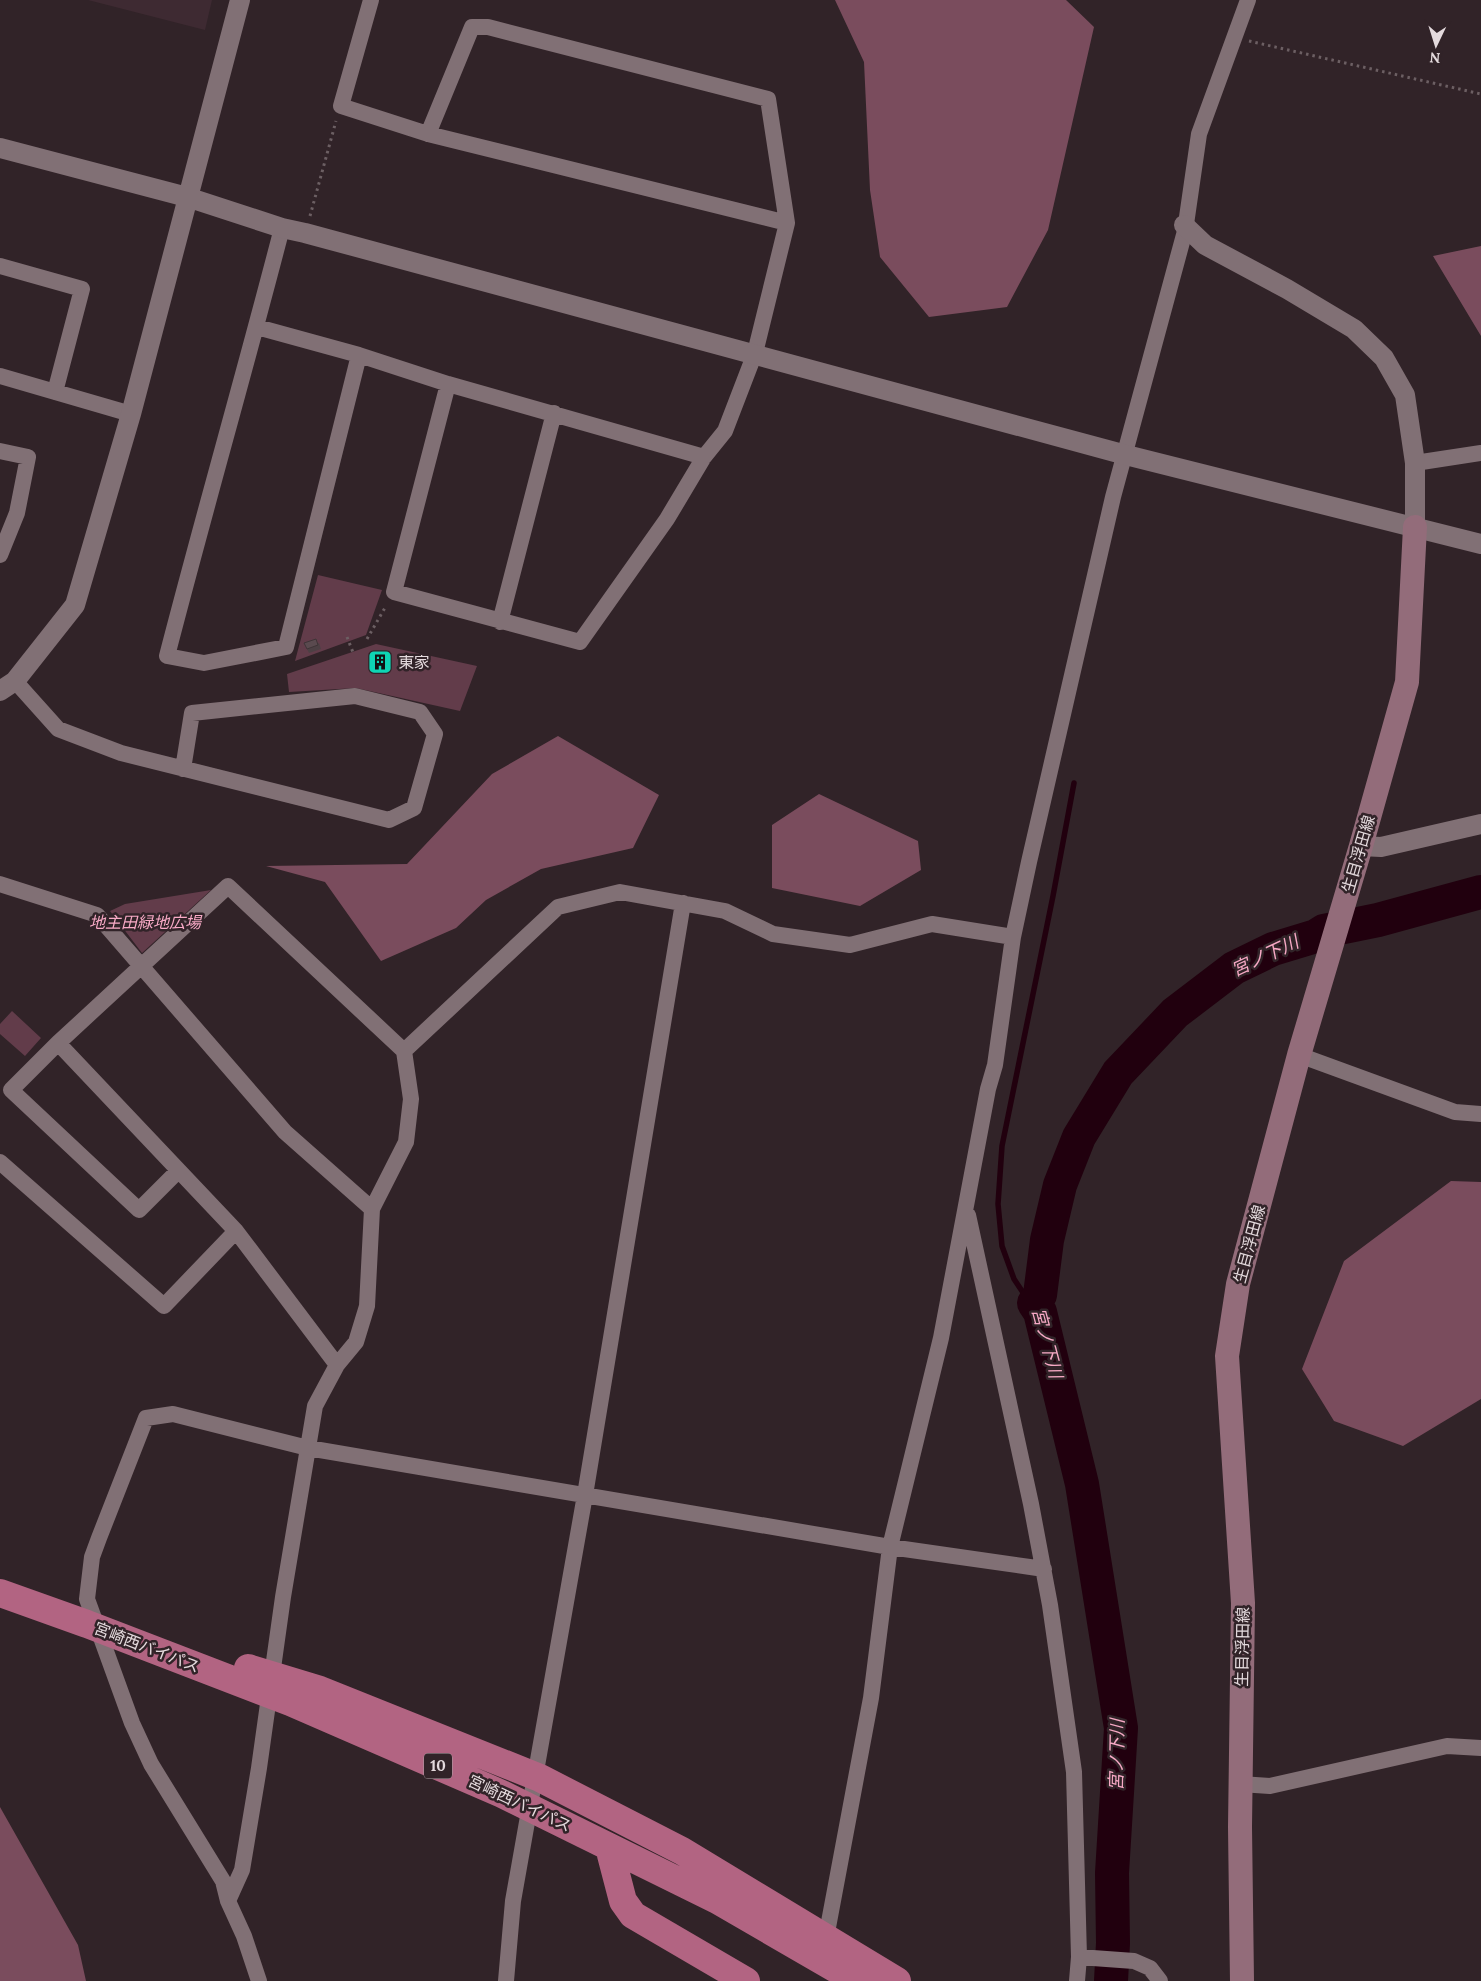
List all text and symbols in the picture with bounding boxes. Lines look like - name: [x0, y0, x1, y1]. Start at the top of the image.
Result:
- north arrow: [1411, 20, 1461, 70]
- text: N: [1429, 49, 1441, 67]
- building icon: 東家: [367, 649, 393, 675]
- place label: 東家: [398, 652, 430, 672]
- street label: 生目浮田線: [1337, 813, 1379, 895]
- park label: 地主田緑地広場: [89, 912, 203, 932]
- water label: 宮ノ下川: [1227, 929, 1304, 981]
- street label: 生目浮田線: [1229, 1203, 1269, 1285]
- water label: 宮ノ下川: [1027, 1305, 1068, 1383]
- street label: 生目浮田線: [1231, 1607, 1253, 1687]
- street label: 宮崎西バイパス: [91, 1618, 203, 1676]
- water label: 宮ノ下川: [1104, 1717, 1129, 1791]
- road number: 10: [424, 1754, 452, 1778]
- street label: 宮崎西バイパス: [465, 1770, 575, 1836]

